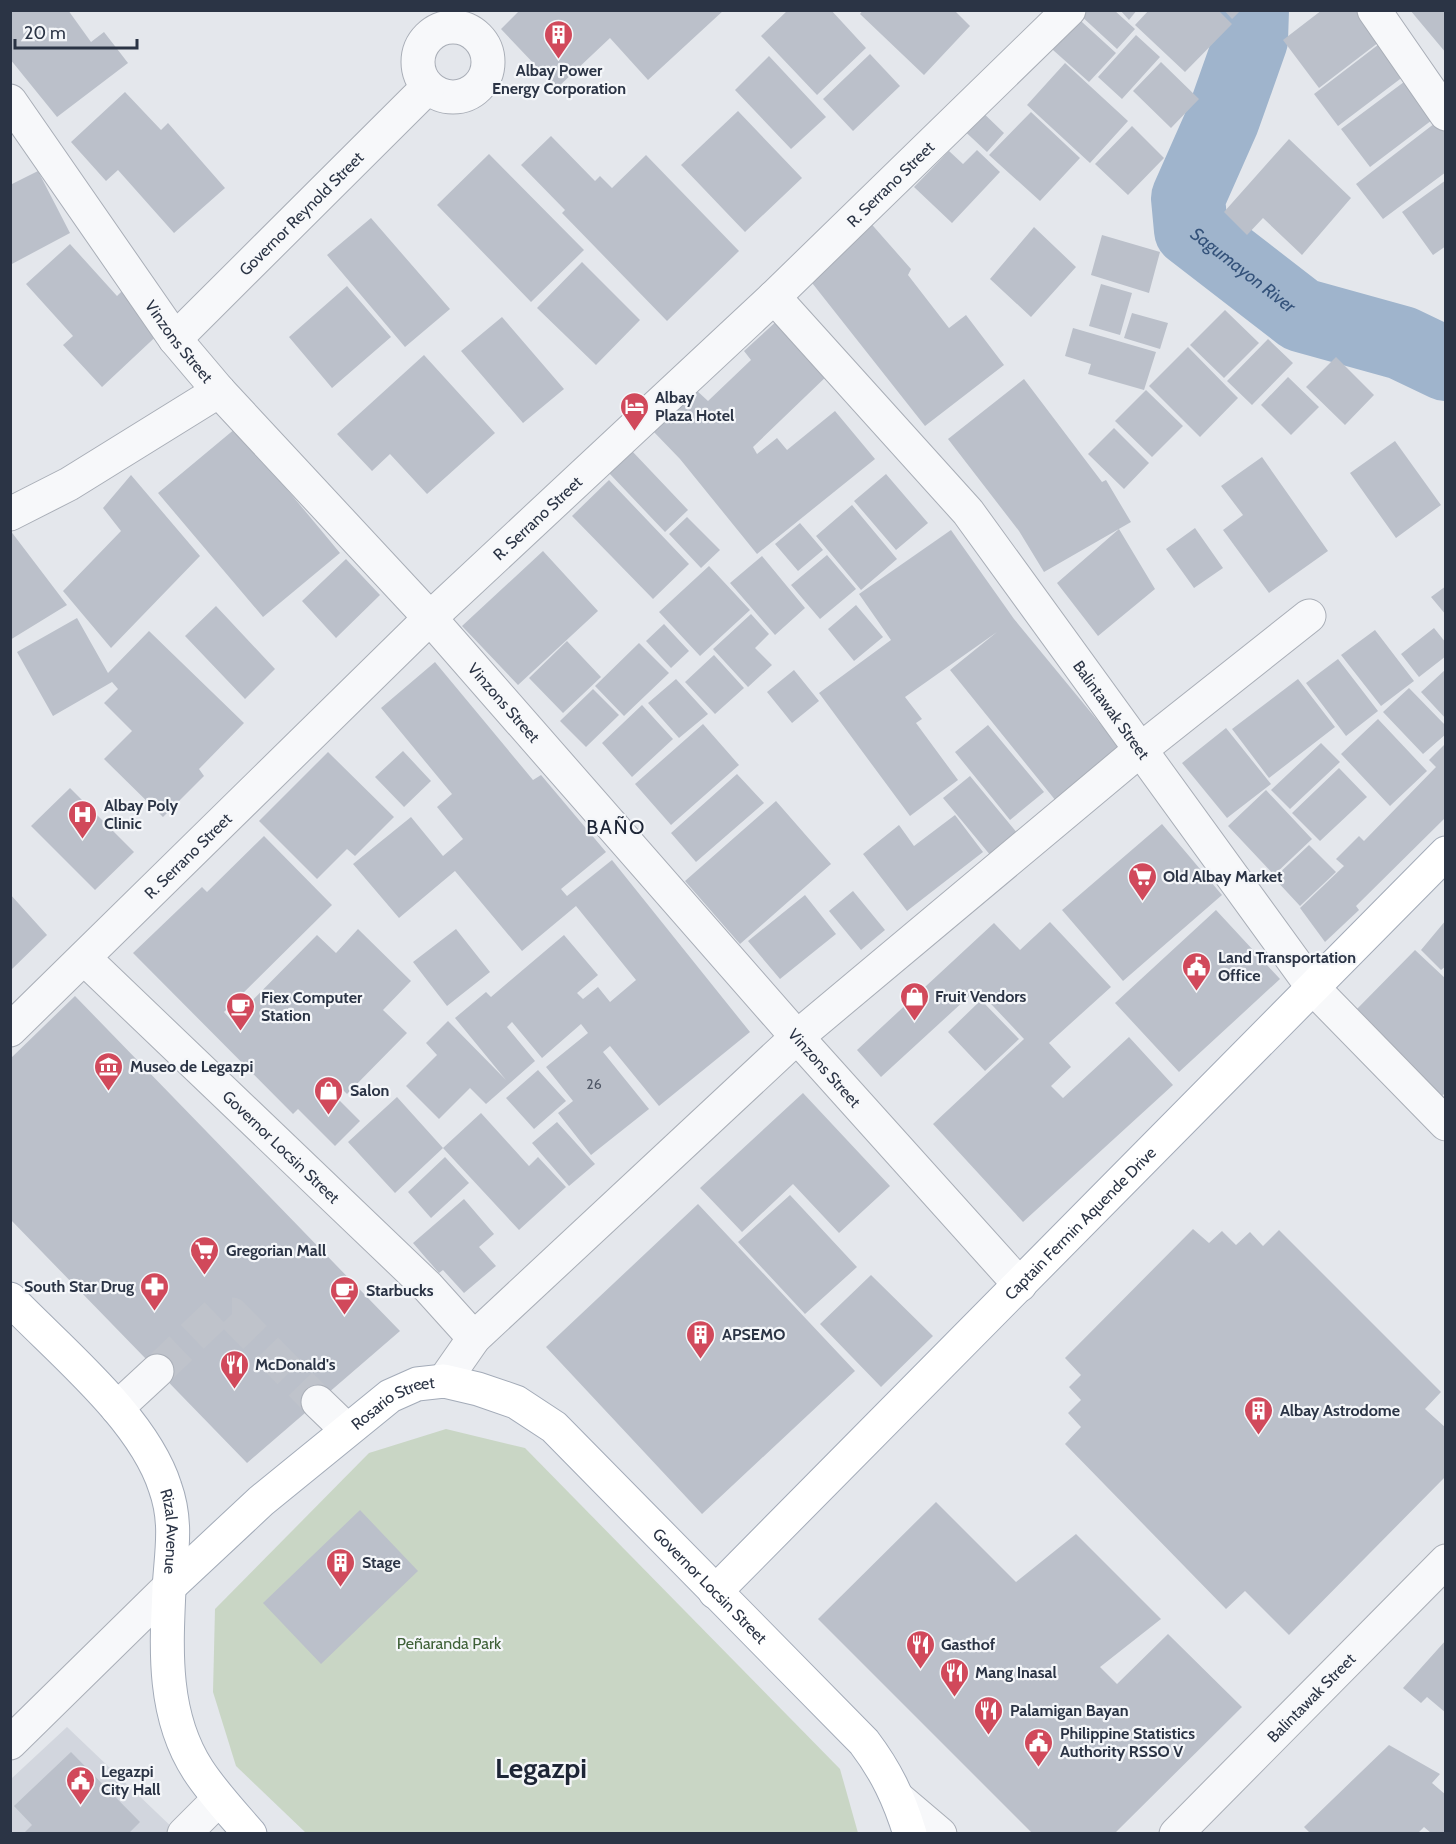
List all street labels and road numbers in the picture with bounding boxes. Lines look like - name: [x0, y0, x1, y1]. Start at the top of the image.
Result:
- street label: R. Serrano Street: [843, 137, 939, 231]
- street label: Governor Reynold Street: [235, 147, 368, 280]
- street label: Vinzons Street: [141, 297, 217, 387]
- street label: R. Serrano Street: [489, 472, 586, 564]
- street label: Balintawak Street: [1069, 657, 1154, 764]
- street label: Vinzons Street: [464, 659, 544, 747]
- street label: R. Serrano Street: [141, 809, 236, 903]
- street label: Vinzons Street: [784, 1025, 865, 1112]
- street label: Governor Locsin Street: [219, 1087, 344, 1208]
- street label: Captain Fermin Aquende Drive: [1001, 1143, 1160, 1304]
- street label: Rosario Street: [347, 1373, 436, 1434]
- street label: Rizal Avenue: [156, 1486, 182, 1575]
- street label: Governor Locsin Street: [649, 1524, 771, 1648]
- street label: Balintawak Street: [1263, 1649, 1360, 1746]

